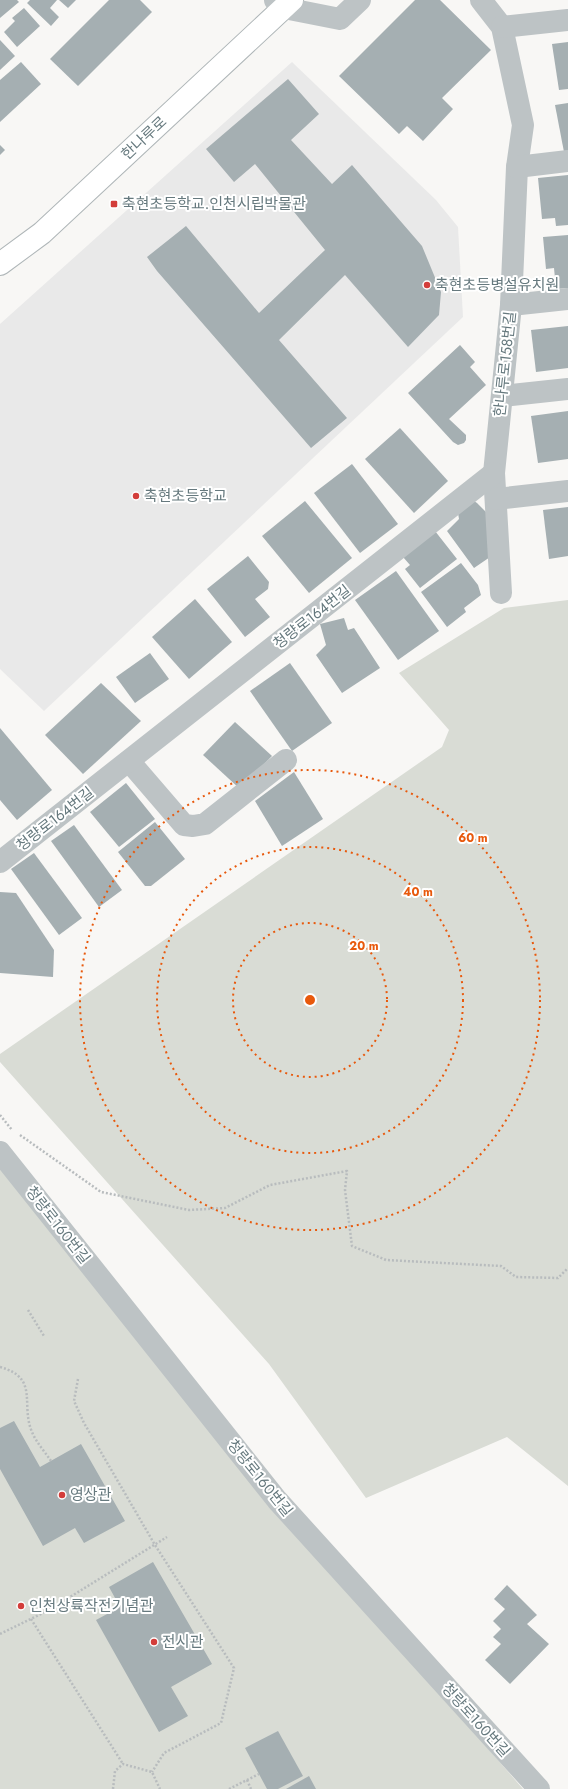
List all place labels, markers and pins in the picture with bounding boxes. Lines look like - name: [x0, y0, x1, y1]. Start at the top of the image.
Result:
- place label: 축현초등학교.인천시립박물관: [122, 193, 306, 215]
- marker: 축현초등학교.인천시립박물관: [109, 199, 119, 209]
- place label: 축현초등병설유치원: [435, 274, 559, 296]
- marker: 축현초등병설유치원: [422, 280, 432, 290]
- place label: 축현초등학교: [144, 485, 227, 507]
- marker: 축현초등학교: [131, 491, 141, 501]
- centre of rings: [303, 993, 317, 1007]
- place label: 영상관: [70, 1484, 112, 1506]
- marker: 영상관: [57, 1490, 67, 1500]
- place label: 인천상륙작전기념관: [29, 1595, 153, 1617]
- marker: 인천상륙작전기념관: [16, 1601, 26, 1611]
- place label: 전시관: [162, 1631, 204, 1653]
- marker: 전시관: [149, 1637, 159, 1647]

